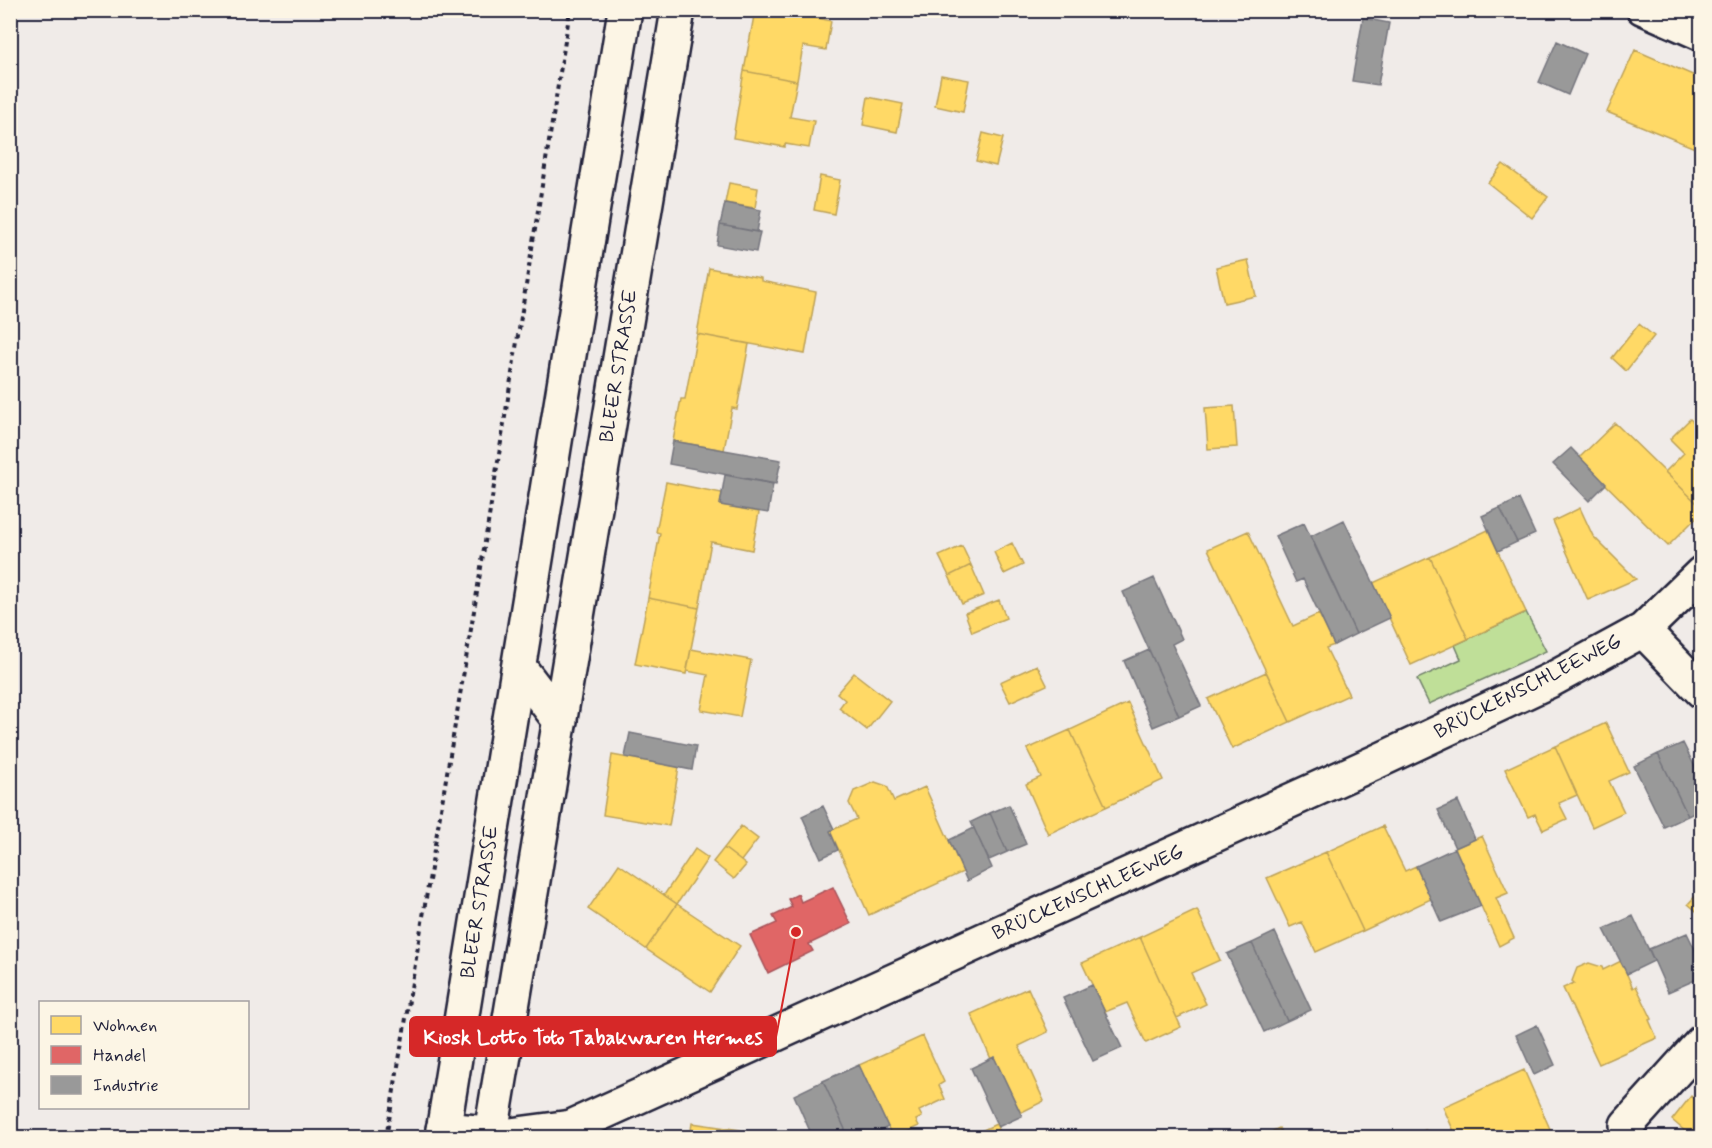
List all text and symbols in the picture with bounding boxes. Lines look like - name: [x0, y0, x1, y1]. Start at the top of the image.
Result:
- street label: BLEER STRASSE: [594, 288, 644, 444]
- street label: BRÜCKENSCHLEEWEG: [1430, 628, 1626, 746]
- street label: BLEER STRASSE: [455, 824, 505, 980]
- street label: BRÜCKENSCHLEEWEG: [988, 839, 1188, 947]
- legend: [39, 1001, 249, 1109]
- text: Wohnen: [93, 1014, 157, 1038]
- callout: Kiosk Lotto Toto Tabakwaren Hermes: [410, 1017, 776, 1056]
- text: Kiosk Lotto Toto Tabakwaren Hermes: [423, 1024, 764, 1052]
- text: Handel: [93, 1044, 146, 1068]
- text: Industrie: [93, 1074, 159, 1098]

